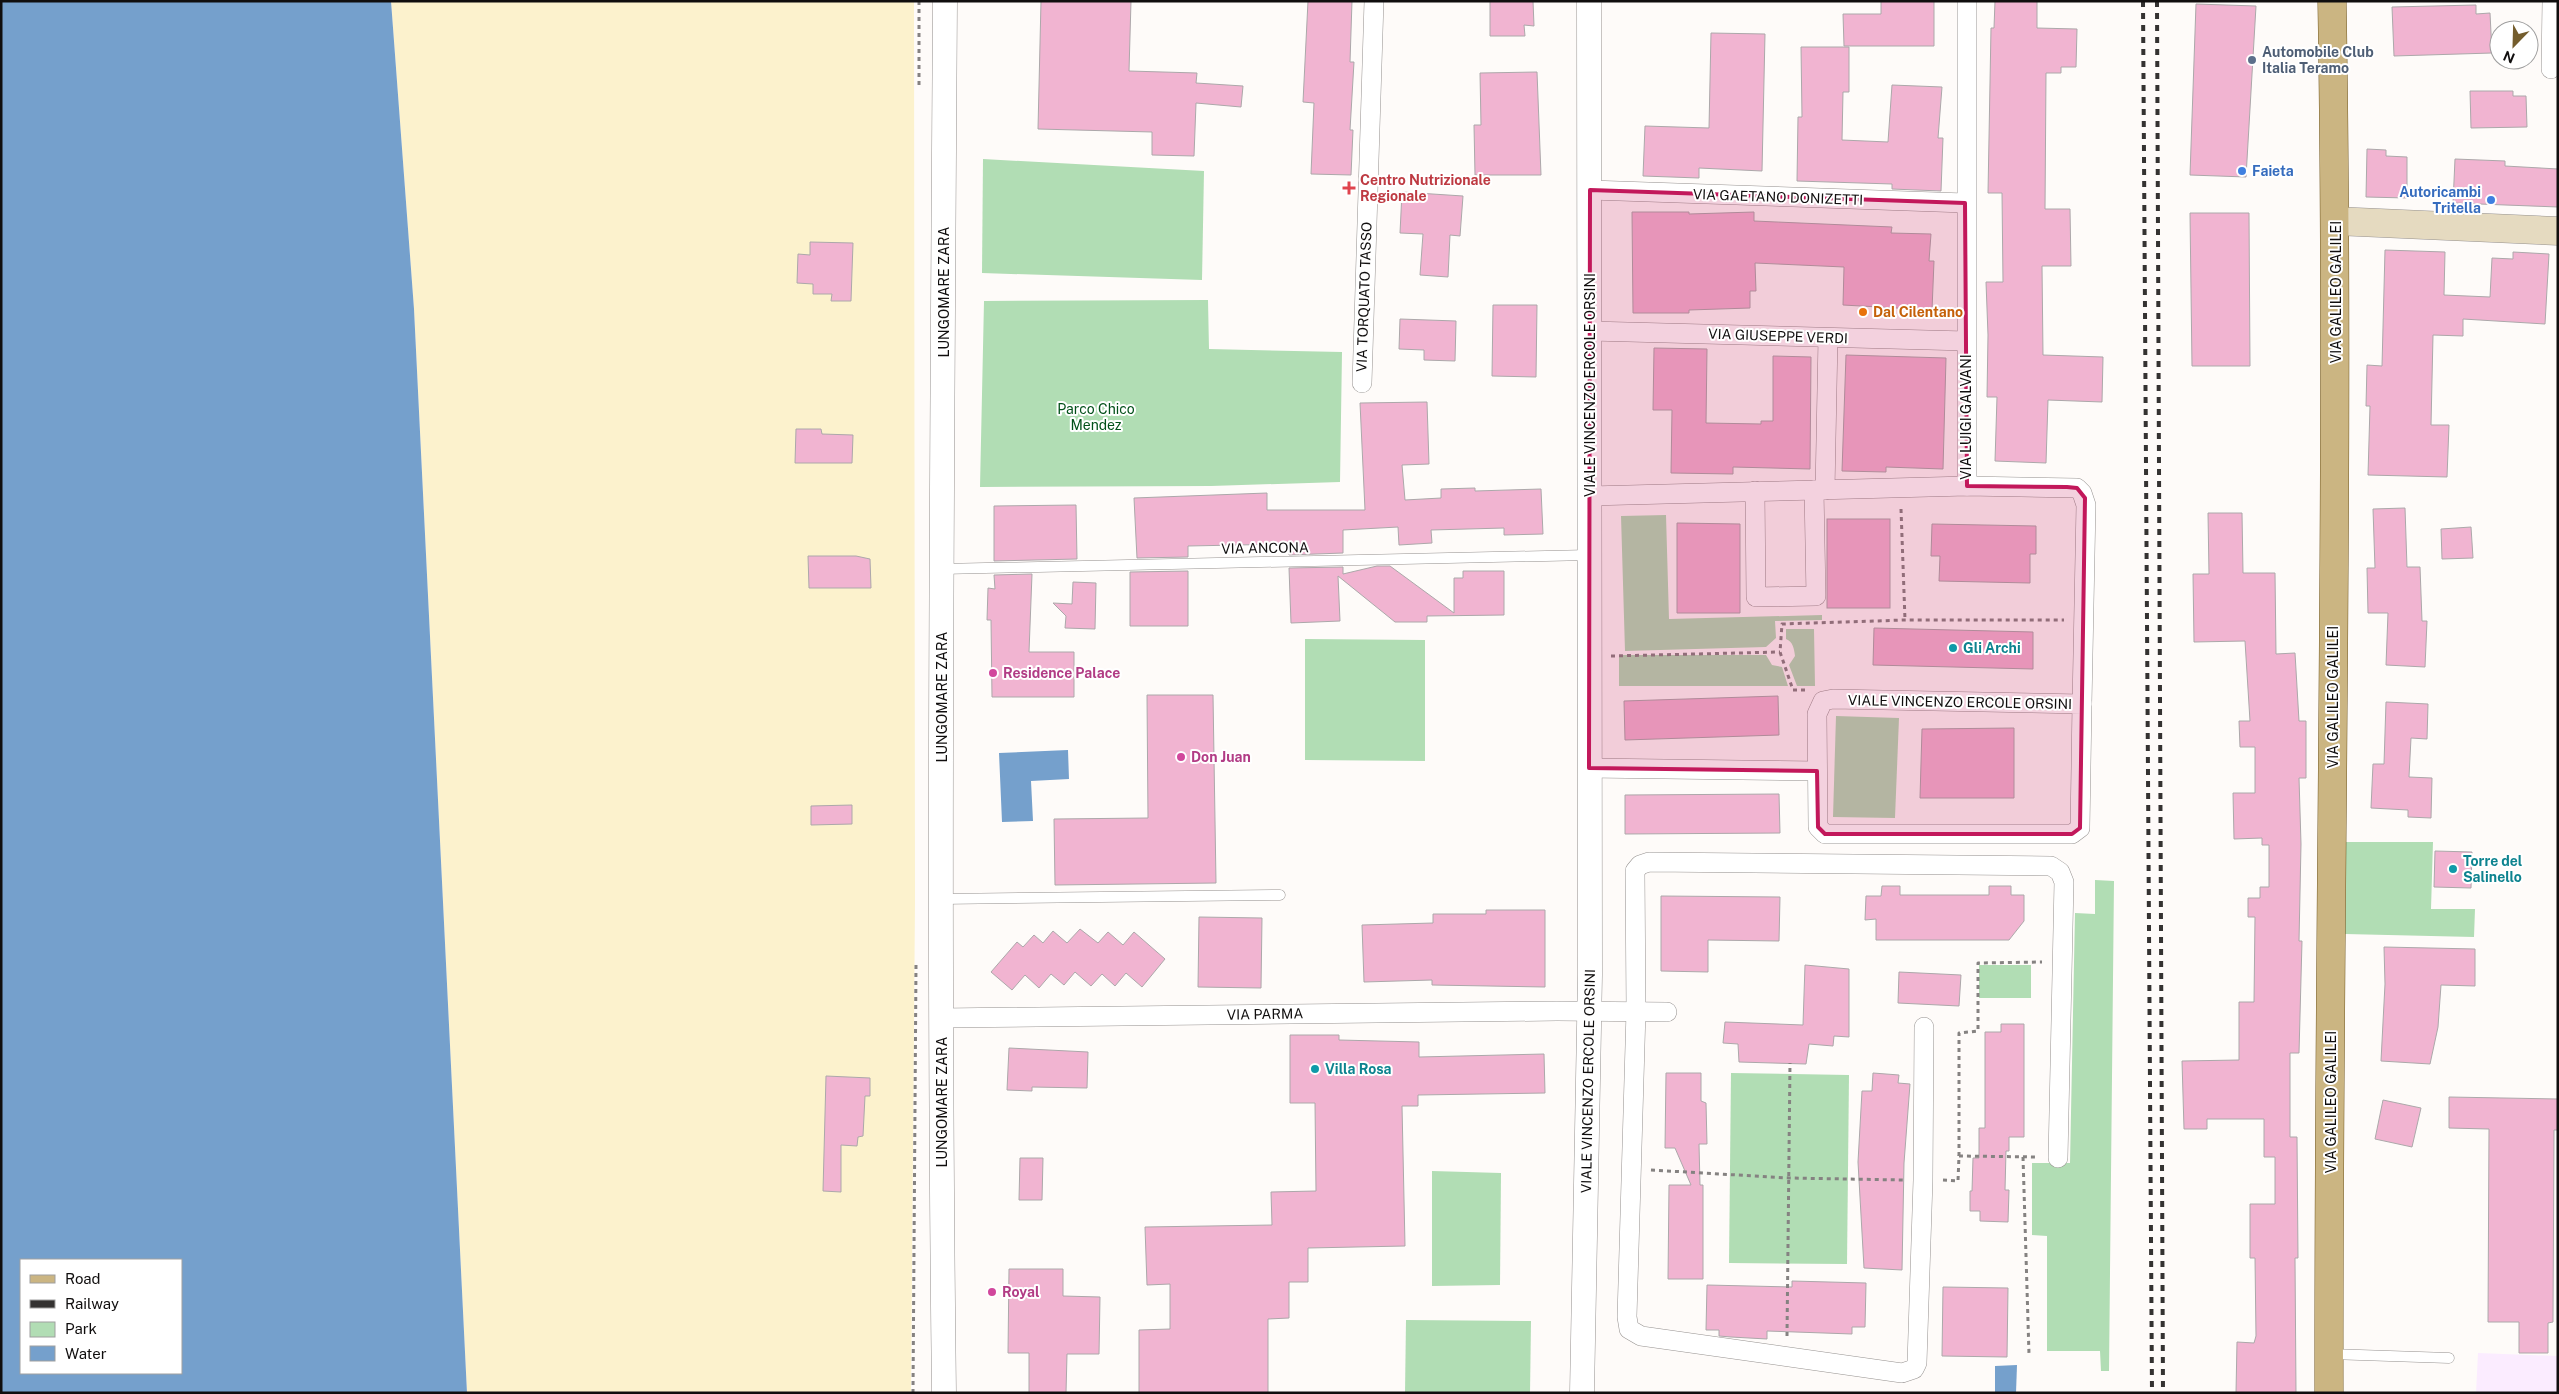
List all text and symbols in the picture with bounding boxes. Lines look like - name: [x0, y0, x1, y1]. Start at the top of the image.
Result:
- north arrow: [2489, 20, 2539, 70]
- place label: Automobile Club Italia Teramo: [2262, 44, 2374, 76]
- text: N: [2501, 47, 2517, 66]
- marker: Automobile Club Italia Teramo: [2246, 54, 2258, 66]
- place label: Faieta: [2252, 163, 2294, 179]
- marker: Faieta: [2236, 165, 2248, 177]
- place label: Centro Nutrizionale Regionale: [1360, 172, 1491, 204]
- marker: Centro Nutrizionale Regionale: [1342, 181, 1356, 195]
- place label: Autoricambi Tritella: [2399, 184, 2481, 216]
- street label: VIA GAETANO DONIZETTI: [1693, 186, 1863, 208]
- marker: Autoricambi Tritella: [2485, 194, 2497, 206]
- street label: VIA GALILEO GALILEI: [2328, 221, 2344, 363]
- street label: VIA TORQUATO TASSO: [1353, 222, 1375, 372]
- street label: LUNGOMARE ZARA: [936, 226, 952, 357]
- street label: VIALE VINCENZO ERCOLE ORSINI: [1582, 273, 1598, 497]
- place label: Dal Cilentano: [1873, 304, 1963, 320]
- marker: Dal Cilentano: [1857, 306, 1869, 318]
- street label: VIA GIUSEPPE VERDI: [1708, 326, 1848, 346]
- street label: VIA LUIGI GALVANI: [1958, 354, 1974, 480]
- park label: Parco Chico Mendez: [1057, 401, 1135, 433]
- street label: VIA ANCONA: [1221, 539, 1309, 557]
- street label: VIA GALILEO GALILEI: [2325, 626, 2341, 768]
- street label: LUNGOMARE ZARA: [934, 631, 950, 762]
- place label: Gli Archi: [1963, 640, 2021, 656]
- marker: Gli Archi: [1947, 642, 1959, 654]
- place label: Residence Palace: [1003, 665, 1120, 681]
- marker: Residence Palace: [987, 667, 999, 679]
- street label: VIALE VINCENZO ERCOLE ORSINI: [1848, 692, 2072, 712]
- place label: Don Juan: [1191, 749, 1251, 765]
- marker: Don Juan: [1175, 751, 1187, 763]
- place label: Torre del Salinello: [2463, 853, 2523, 885]
- marker: Torre del Salinello: [2447, 863, 2459, 875]
- street label: VIALE VINCENZO ERCOLE ORSINI: [1578, 969, 1598, 1193]
- street label: VIA PARMA: [1227, 1005, 1303, 1023]
- street label: VIA GALILEO GALILEI: [2323, 1031, 2339, 1173]
- street label: LUNGOMARE ZARA: [934, 1036, 950, 1167]
- place label: Villa Rosa: [1325, 1061, 1392, 1077]
- marker: Villa Rosa: [1309, 1063, 1321, 1075]
- legend: [20, 1259, 182, 1374]
- text: Road: [65, 1270, 101, 1287]
- place label: Royal: [1002, 1284, 1040, 1300]
- marker: Royal: [986, 1286, 998, 1298]
- text: Railway: [65, 1295, 119, 1312]
- text: Park: [65, 1320, 97, 1337]
- text: Water: [65, 1345, 107, 1362]

